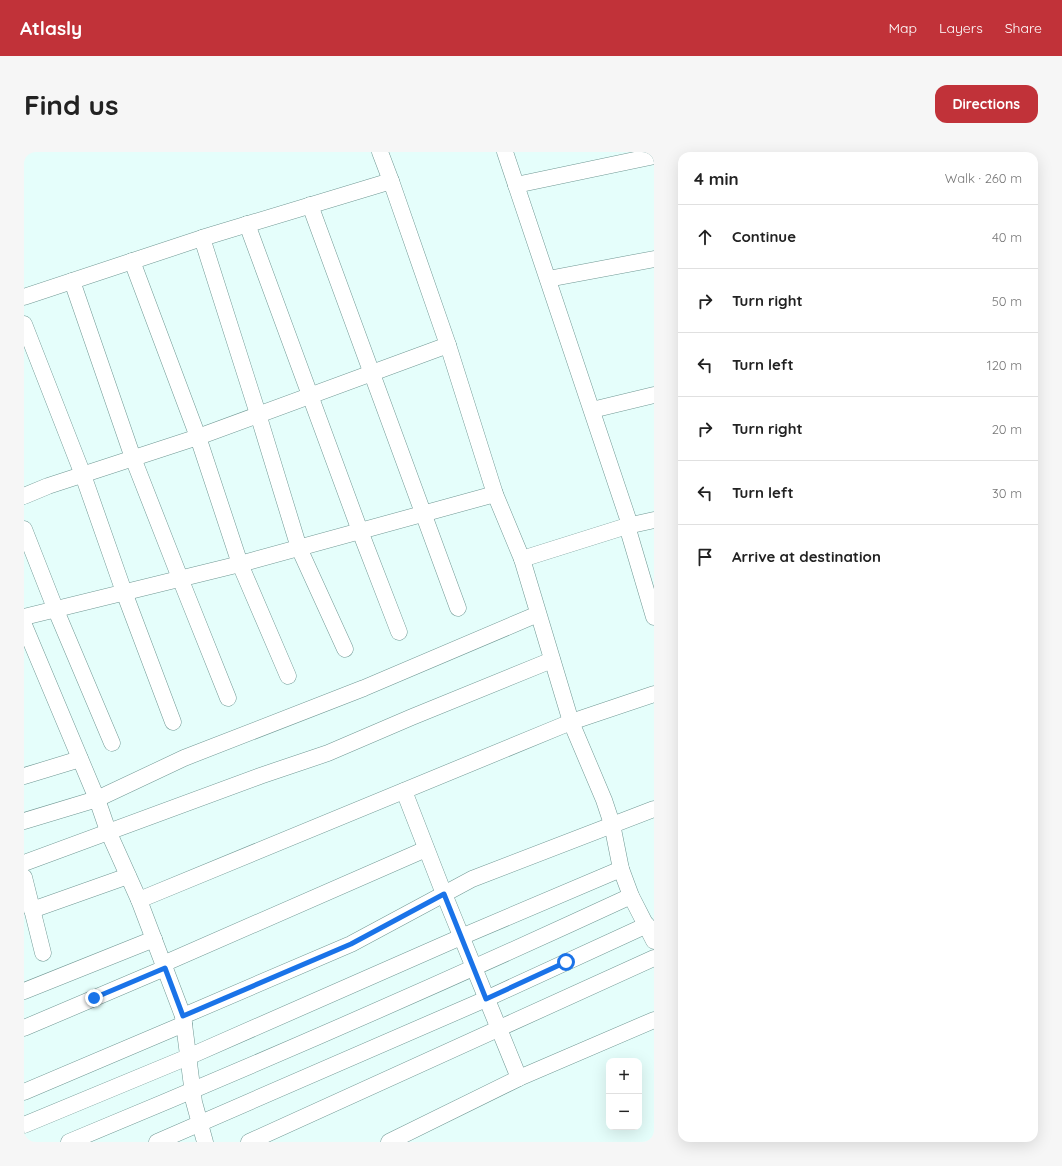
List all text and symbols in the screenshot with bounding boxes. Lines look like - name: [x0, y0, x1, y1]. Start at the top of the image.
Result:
- text: Atlasly: [20, 16, 82, 40]
- text: Map: [888, 19, 917, 37]
- text: Layers: [939, 19, 983, 37]
- text: Share: [1005, 19, 1042, 37]
- button: Directions: [935, 85, 1038, 123]
- text: Find us: [24, 87, 118, 122]
- text: 4 min: [694, 168, 739, 189]
- text: Walk · 260 m: [945, 170, 1022, 186]
- icon: ahead: [694, 226, 716, 248]
- text: Continue: [732, 227, 796, 246]
- text: 40 m: [992, 229, 1022, 245]
- icon: right: [694, 290, 716, 312]
- text: Turn right: [732, 291, 803, 310]
- text: 50 m: [992, 293, 1022, 309]
- icon: left: [694, 354, 716, 376]
- text: Turn left: [732, 355, 794, 374]
- text: 120 m: [987, 357, 1022, 373]
- icon: right: [694, 418, 716, 440]
- text: Turn right: [732, 419, 803, 438]
- text: 20 m: [992, 421, 1022, 437]
- icon: left: [694, 482, 716, 504]
- text: Turn left: [732, 483, 794, 502]
- text: 30 m: [992, 485, 1022, 501]
- icon: arrive: [694, 546, 716, 568]
- text: Arrive at destination: [732, 547, 881, 566]
- route start: [557, 953, 575, 971]
- route end: [85, 989, 103, 1007]
- map controls: [606, 1058, 642, 1130]
- button: +: [606, 1058, 642, 1094]
- button: −: [606, 1094, 642, 1130]

